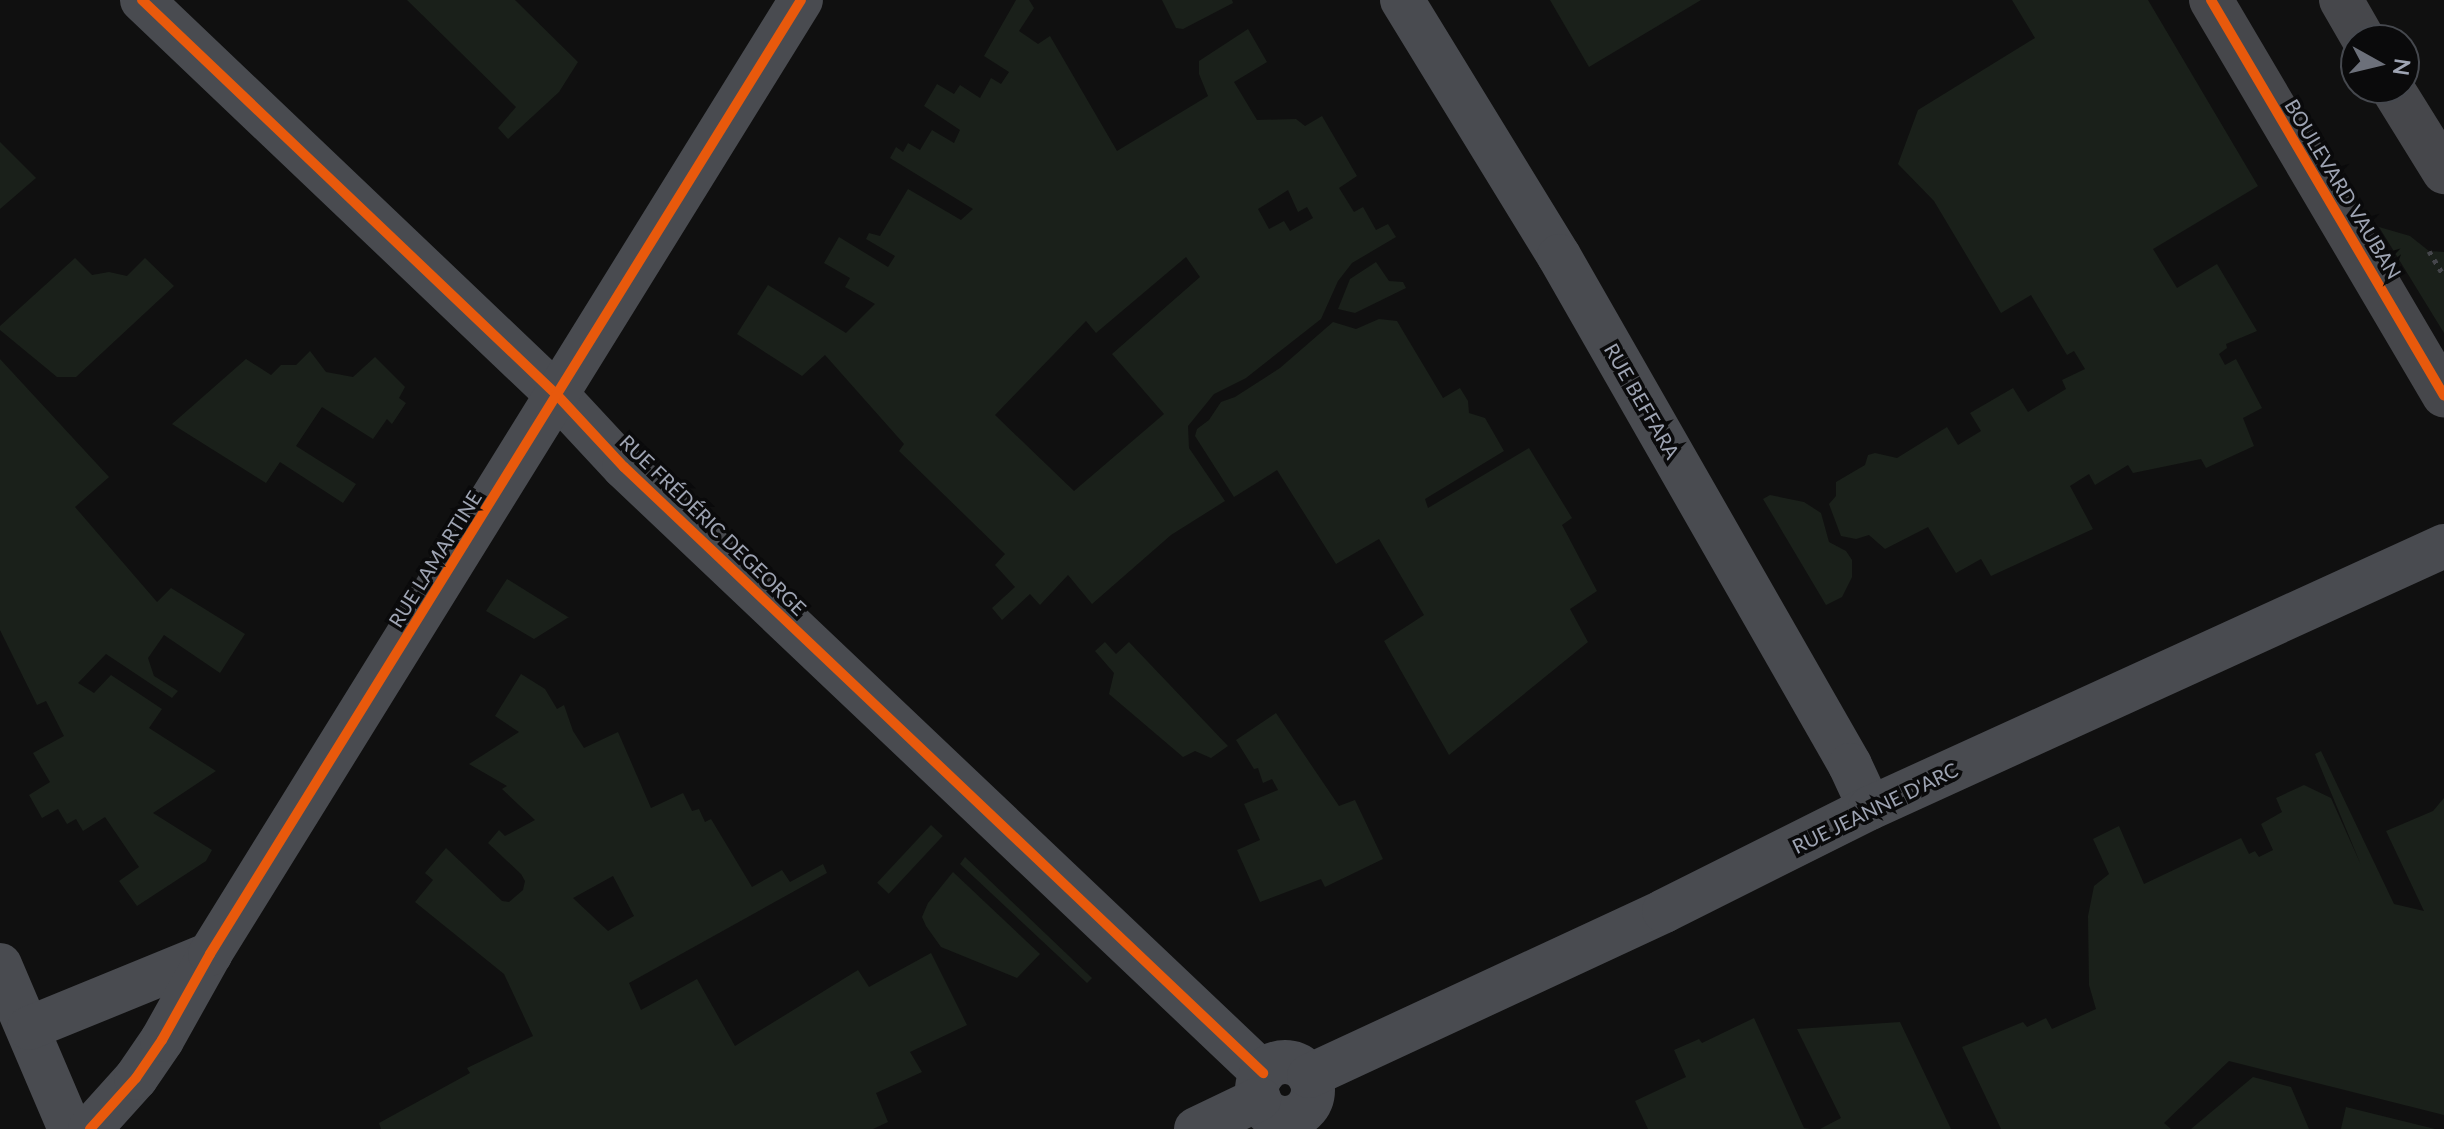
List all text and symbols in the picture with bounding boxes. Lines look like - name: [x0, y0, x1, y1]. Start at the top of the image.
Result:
- north arrow: [2340, 24, 2420, 104]
- text: N: [2388, 57, 2417, 77]
- street label: BOULEVARD VAUBAN: [2280, 94, 2406, 284]
- street label: RUE BEFFARA: [1599, 339, 1685, 463]
- street label: RUE FRÉDÉRIC DEGEORGE: [615, 430, 811, 620]
- street label: RUE LAMARTINE: [383, 486, 487, 632]
- street label: RUE JEANNE D'ARC: [1788, 757, 1962, 859]

